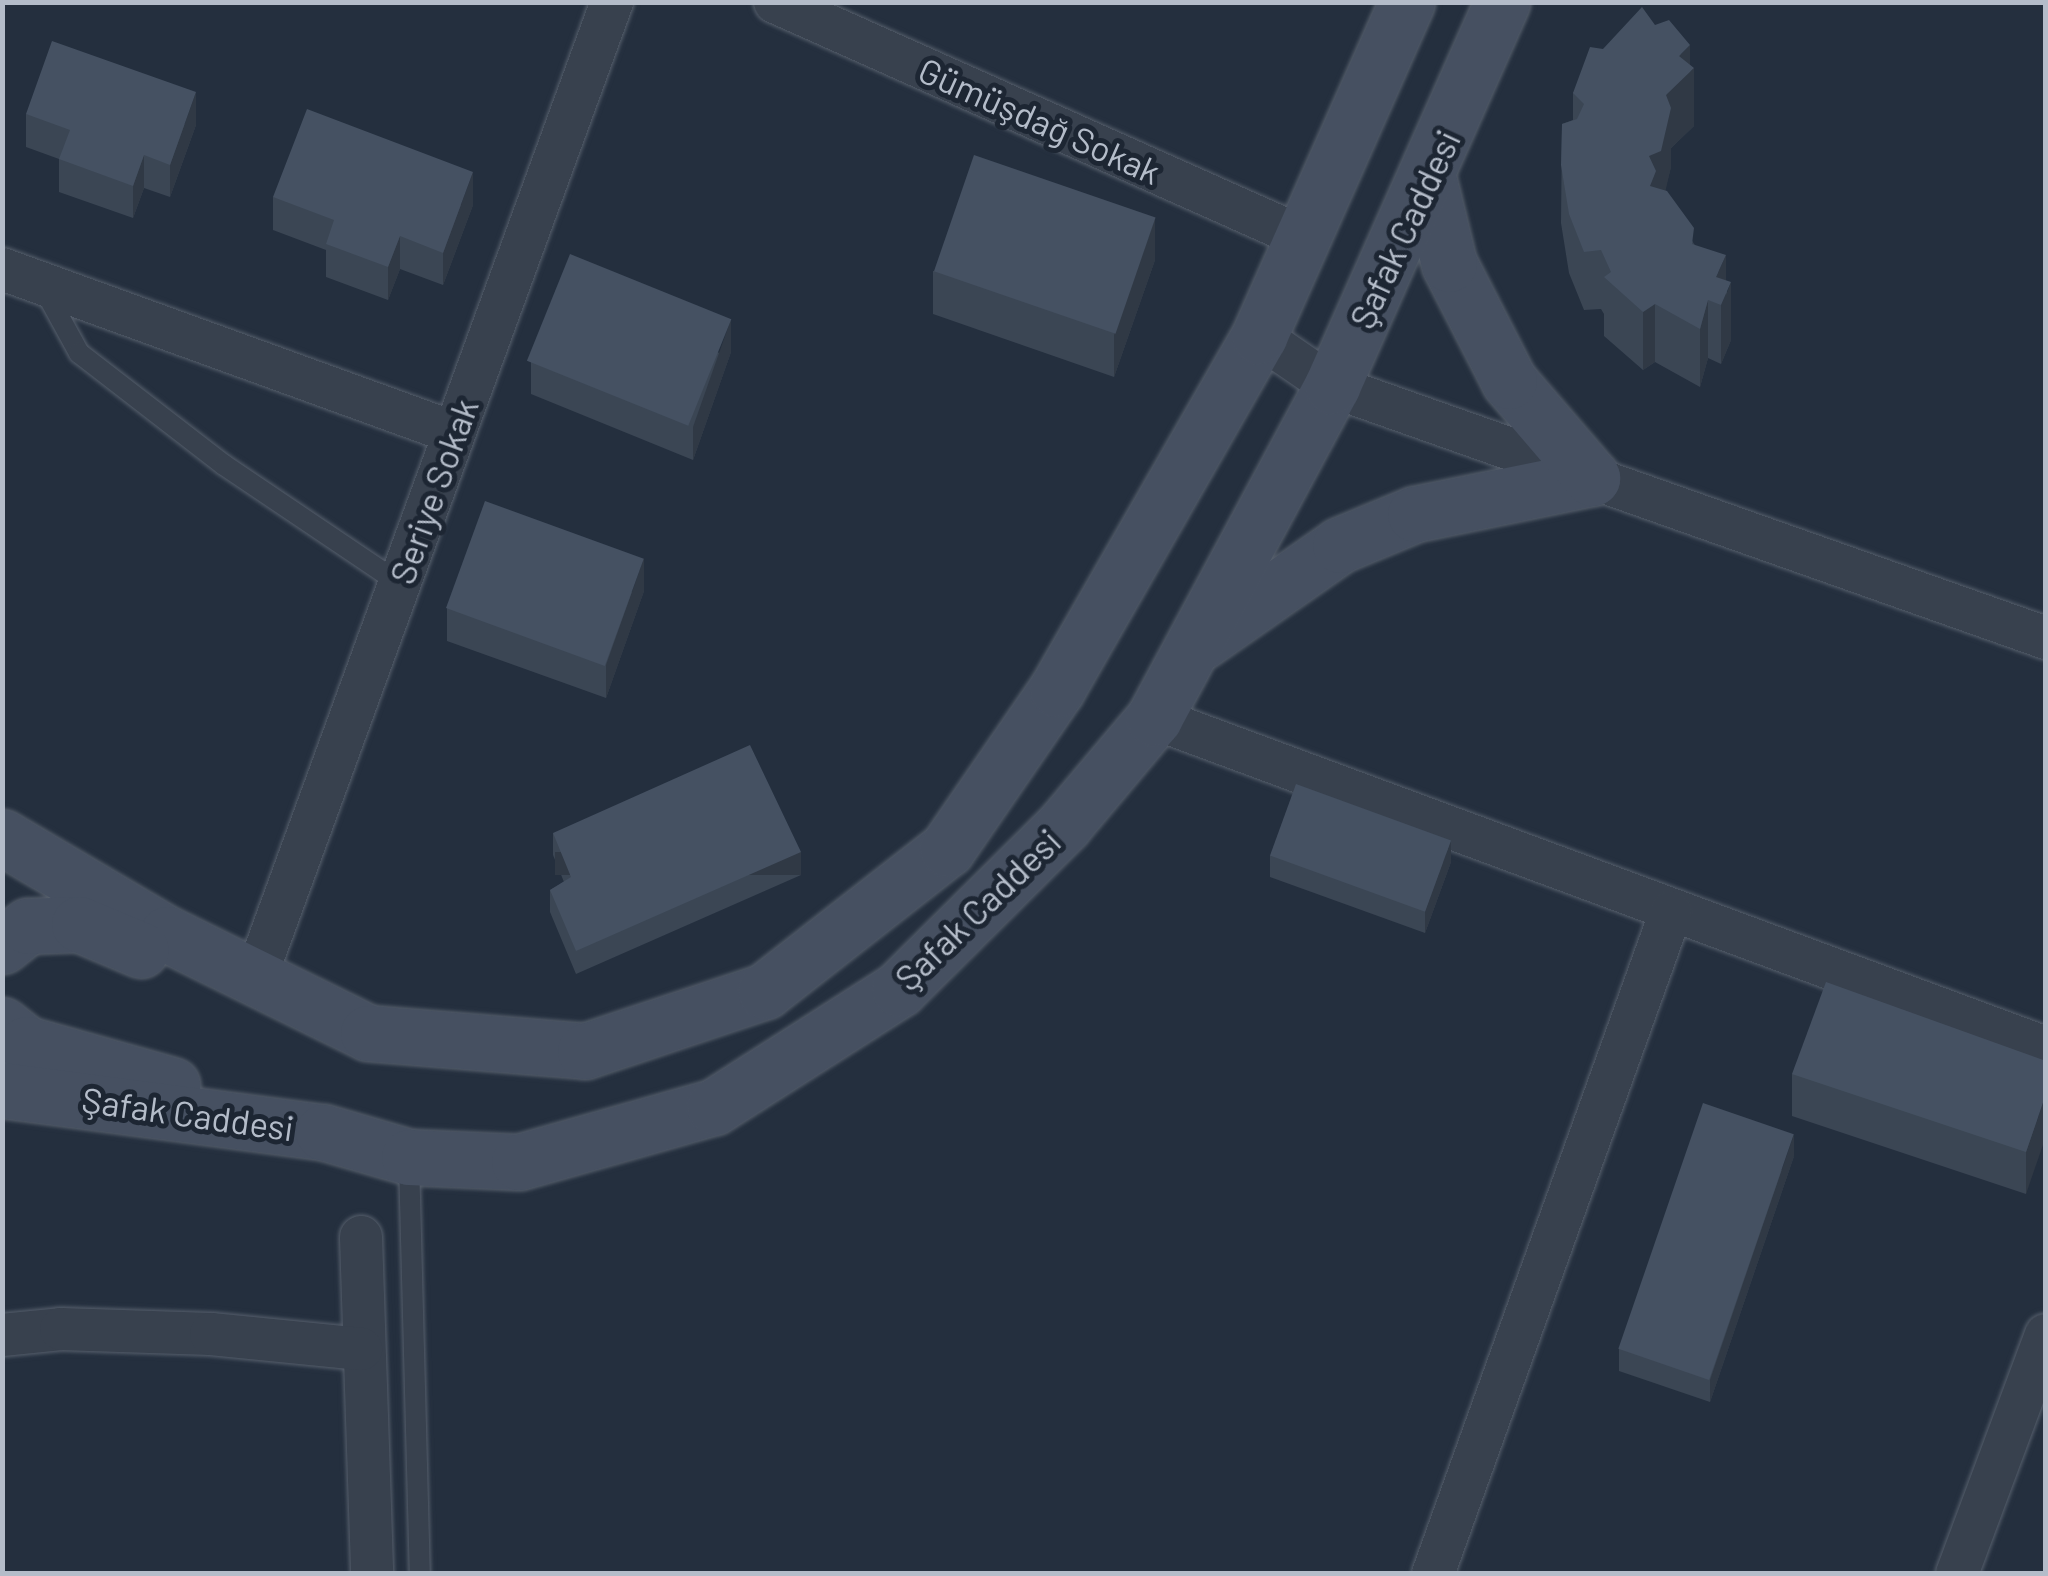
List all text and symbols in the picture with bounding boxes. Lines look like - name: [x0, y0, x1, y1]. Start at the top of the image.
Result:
- street label: Gümüşdağ Sokak: [913, 48, 1167, 192]
- street label: Şafak Caddesi: [1340, 123, 1468, 335]
- street label: Seriye Sokak: [380, 393, 486, 589]
- street label: Şafak Caddesi: [886, 820, 1068, 998]
- street label: Şafak Caddesi: [79, 1077, 297, 1149]

